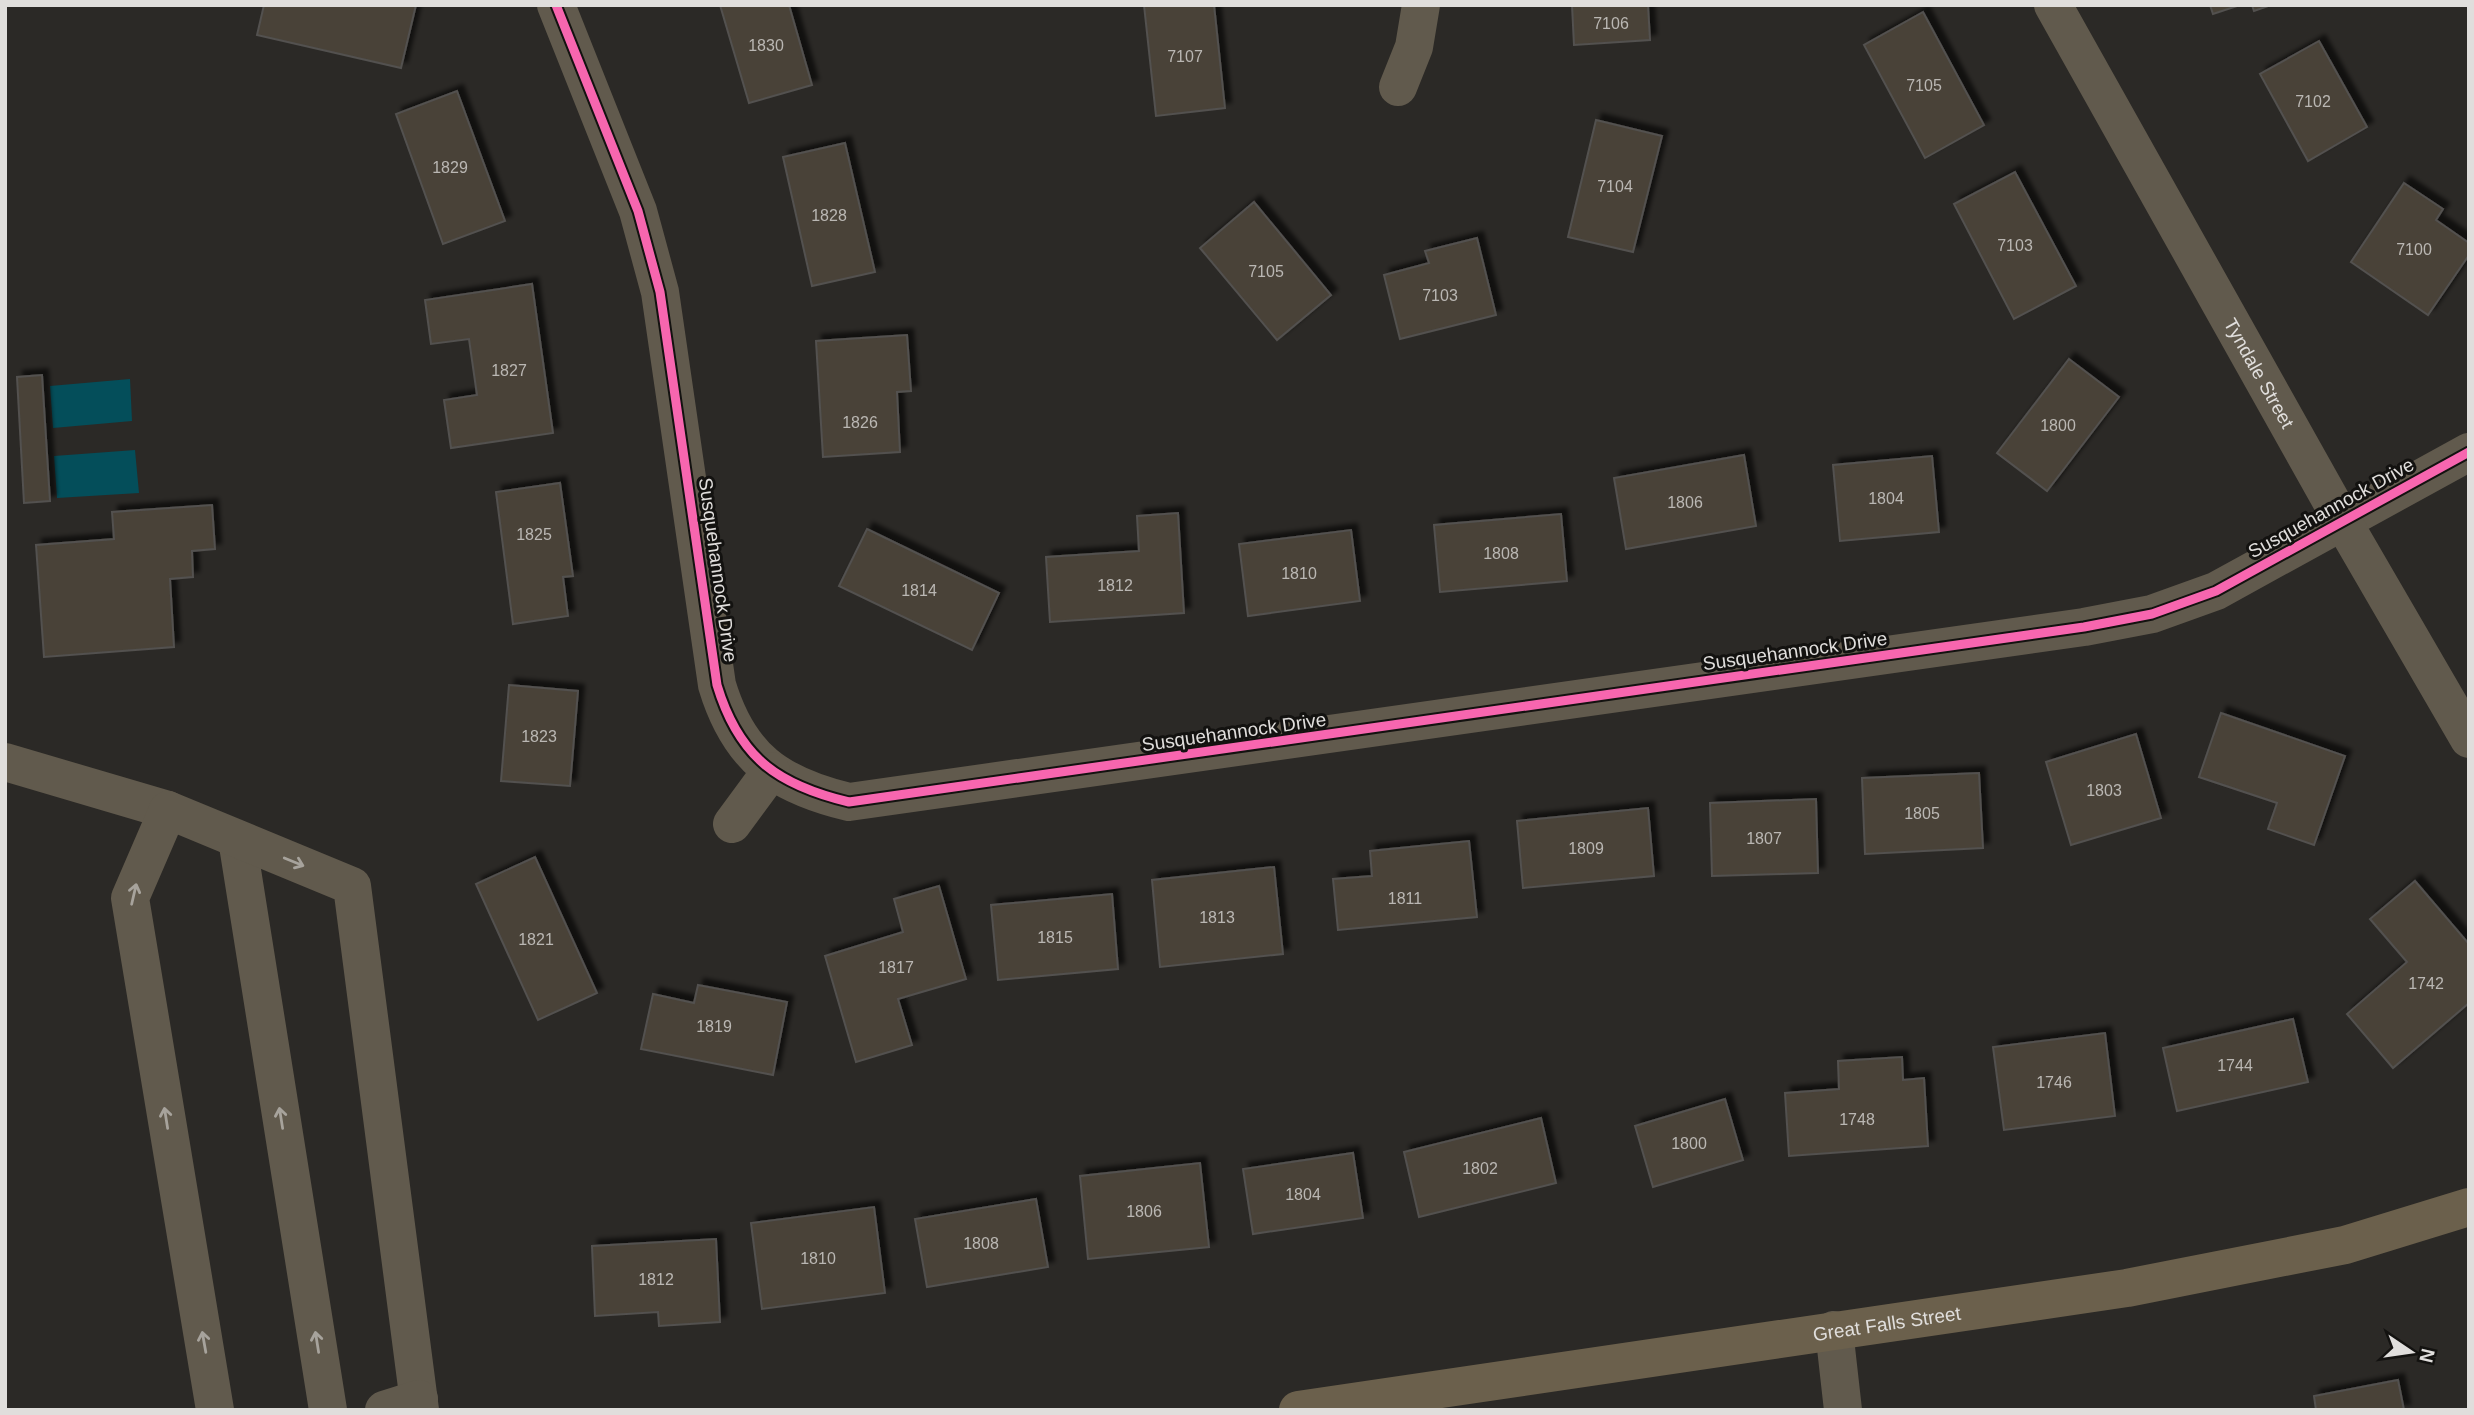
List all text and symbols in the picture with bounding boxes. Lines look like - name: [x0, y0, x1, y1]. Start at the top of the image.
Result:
- house number: 7106: [1593, 15, 1629, 32]
- house number: 1830: [748, 37, 784, 54]
- house number: 7107: [1167, 48, 1203, 65]
- house number: 7105: [1906, 77, 1942, 94]
- house number: 7102: [2295, 93, 2331, 110]
- house number: 1829: [432, 159, 468, 176]
- house number: 7104: [1597, 178, 1633, 195]
- house number: 1828: [811, 207, 847, 224]
- house number: 7103: [1997, 237, 2033, 254]
- house number: 7100: [2396, 241, 2432, 258]
- house number: 7105: [1248, 263, 1284, 280]
- house number: 7103: [1422, 287, 1458, 304]
- street label: Tyndale Street: [2220, 314, 2299, 432]
- house number: 1827: [491, 362, 527, 379]
- house number: 1826: [842, 414, 878, 431]
- house number: 1800: [2040, 417, 2076, 434]
- street label: Susquehannock Drive: [2245, 454, 2417, 562]
- street label: Susquehannock Drive: [695, 476, 741, 664]
- house number: 1804: [1868, 490, 1904, 507]
- house number: 1806: [1667, 494, 1703, 511]
- house number: 1825: [516, 526, 552, 543]
- house number: 1808: [1483, 545, 1519, 562]
- house number: 1810: [1281, 565, 1317, 582]
- house number: 1812: [1097, 577, 1133, 594]
- house number: 1814: [901, 582, 937, 599]
- street label: Susquehannock Drive: [1701, 628, 1889, 674]
- street label: Susquehannock Drive: [1140, 709, 1328, 755]
- house number: 1823: [521, 728, 557, 745]
- house number: 1803: [2086, 782, 2122, 799]
- house number: 1805: [1904, 805, 1940, 822]
- house number: 1807: [1746, 830, 1782, 847]
- house number: 1809: [1568, 840, 1604, 857]
- one-way arrow: [283, 857, 304, 870]
- one-way arrow: [128, 884, 141, 906]
- house number: 1811: [1388, 890, 1422, 907]
- house number: 1813: [1199, 909, 1235, 926]
- house number: 1815: [1037, 929, 1073, 946]
- house number: 1821: [518, 931, 554, 948]
- house number: 1817: [878, 959, 914, 976]
- house number: 1742: [2408, 975, 2444, 992]
- house number: 1819: [696, 1018, 732, 1035]
- house number: 1744: [2217, 1057, 2253, 1074]
- house number: 1746: [2036, 1074, 2072, 1091]
- one-way arrow: [159, 1107, 172, 1130]
- one-way arrow: [274, 1107, 287, 1130]
- house number: 1748: [1839, 1111, 1875, 1128]
- house number: 1800: [1671, 1135, 1707, 1152]
- house number: 1802: [1462, 1160, 1498, 1177]
- house number: 1804: [1285, 1186, 1321, 1203]
- house number: 1806: [1126, 1203, 1162, 1220]
- house number: 1808: [963, 1235, 999, 1252]
- house number: 1810: [800, 1250, 836, 1267]
- house number: 1812: [638, 1271, 674, 1288]
- street label: Great Falls Street: [1811, 1302, 1963, 1345]
- north arrow: [2376, 1317, 2446, 1387]
- one-way arrow: [311, 1331, 324, 1354]
- one-way arrow: [196, 1332, 210, 1354]
- text: N: [2415, 1347, 2439, 1365]

